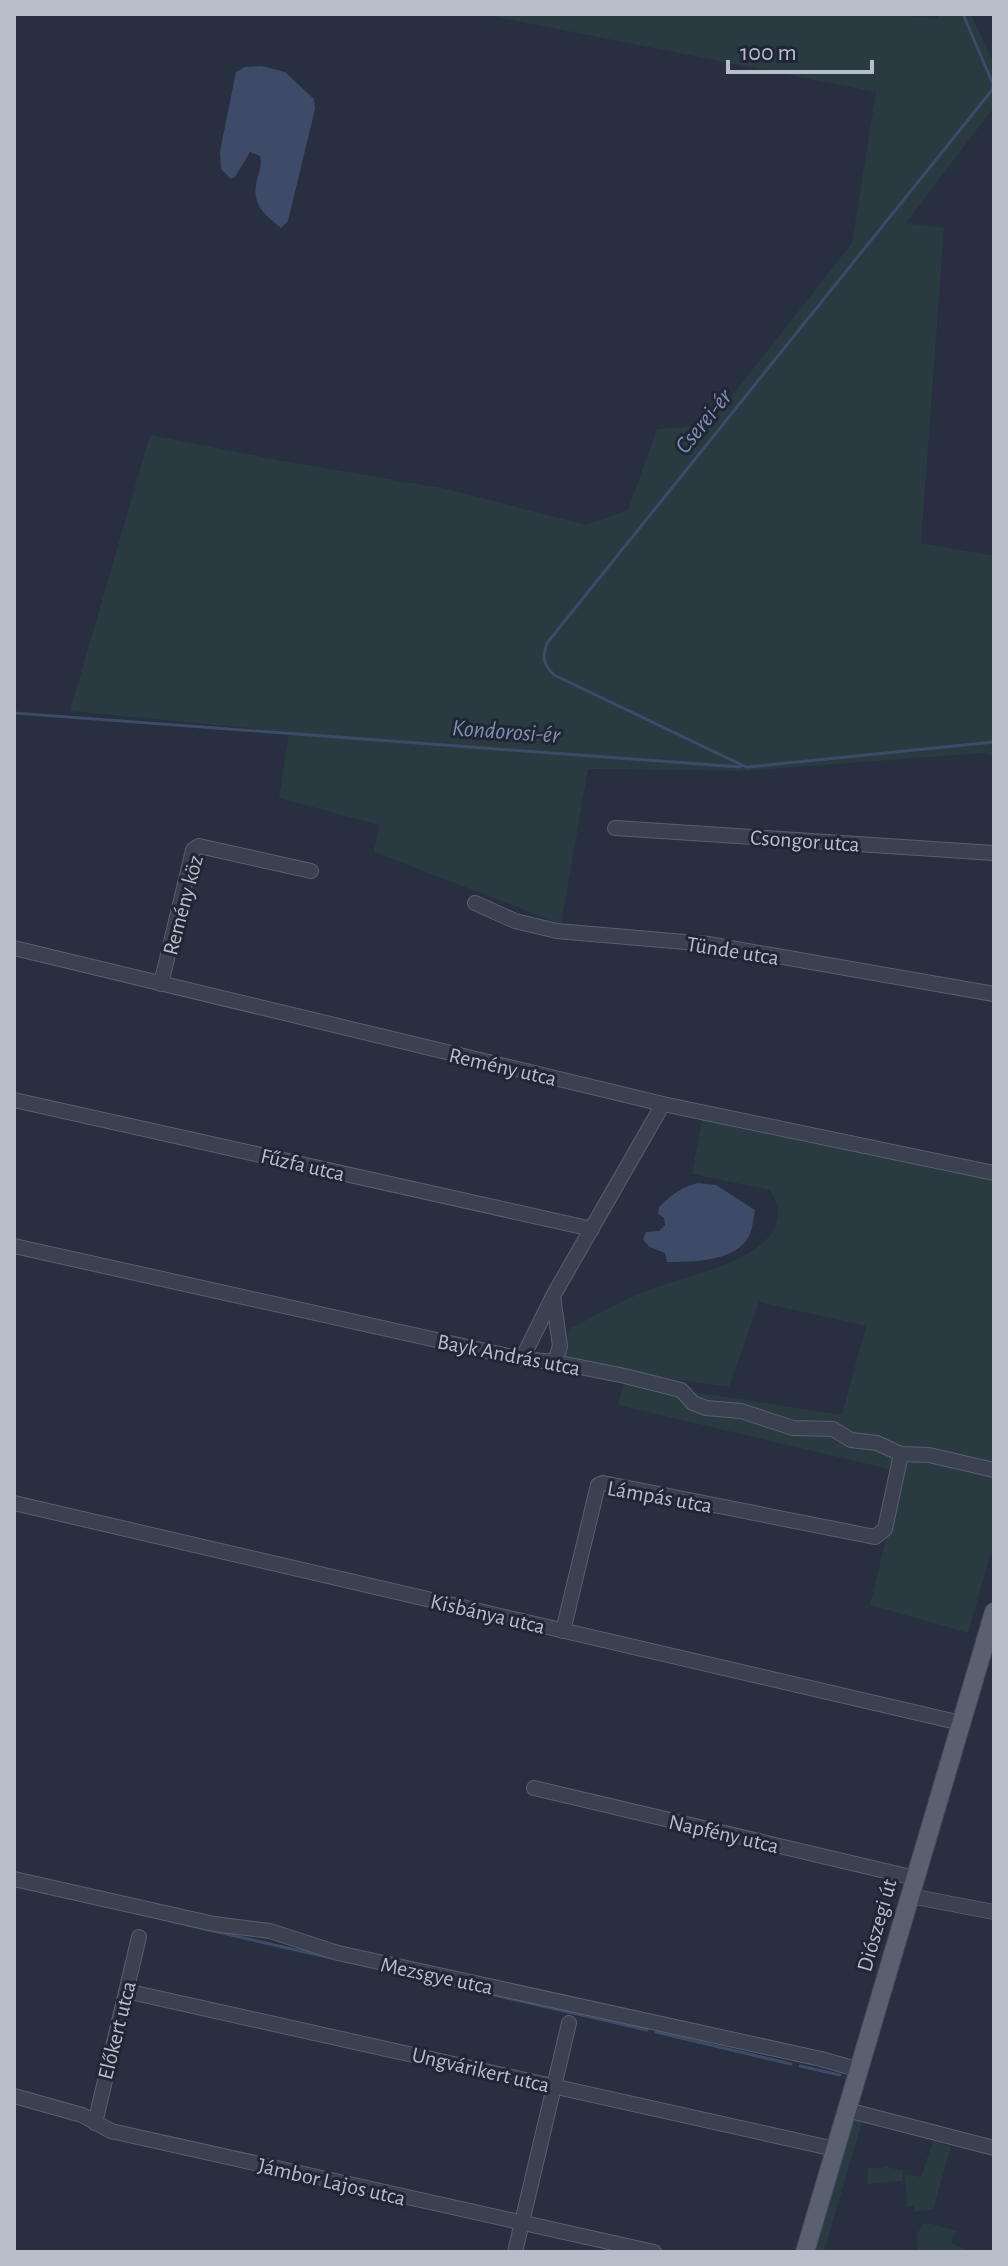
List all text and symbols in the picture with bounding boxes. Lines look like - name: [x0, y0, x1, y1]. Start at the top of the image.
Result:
- scale bar: [728, 24, 872, 74]
- text: 100 m: [740, 41, 797, 65]
- water label: Cserei-ér: [671, 384, 737, 458]
- water label: Kondorosi-ér: [451, 716, 562, 748]
- street label: Csongor utca: [749, 826, 861, 856]
- street label: Remény köz: [159, 853, 207, 958]
- street label: Tünde utca: [685, 933, 781, 969]
- street label: Remény utca: [447, 1044, 559, 1090]
- street label: Fűzfa utca: [259, 1145, 347, 1185]
- street label: Bayk András utca: [435, 1330, 582, 1380]
- street label: Lámpás utca: [606, 1477, 714, 1517]
- street label: Kisbánya utca: [428, 1590, 547, 1638]
- street label: Napfény utca: [667, 1811, 781, 1857]
- street label: Diószegi út: [853, 1877, 901, 1974]
- street label: Mezsgye utca: [379, 1953, 495, 1999]
- street label: Előkert utca: [94, 1979, 140, 2082]
- street label: Ungvárikert utca: [410, 2043, 552, 2097]
- street label: Jámbor Lajos utca: [256, 2154, 408, 2210]

